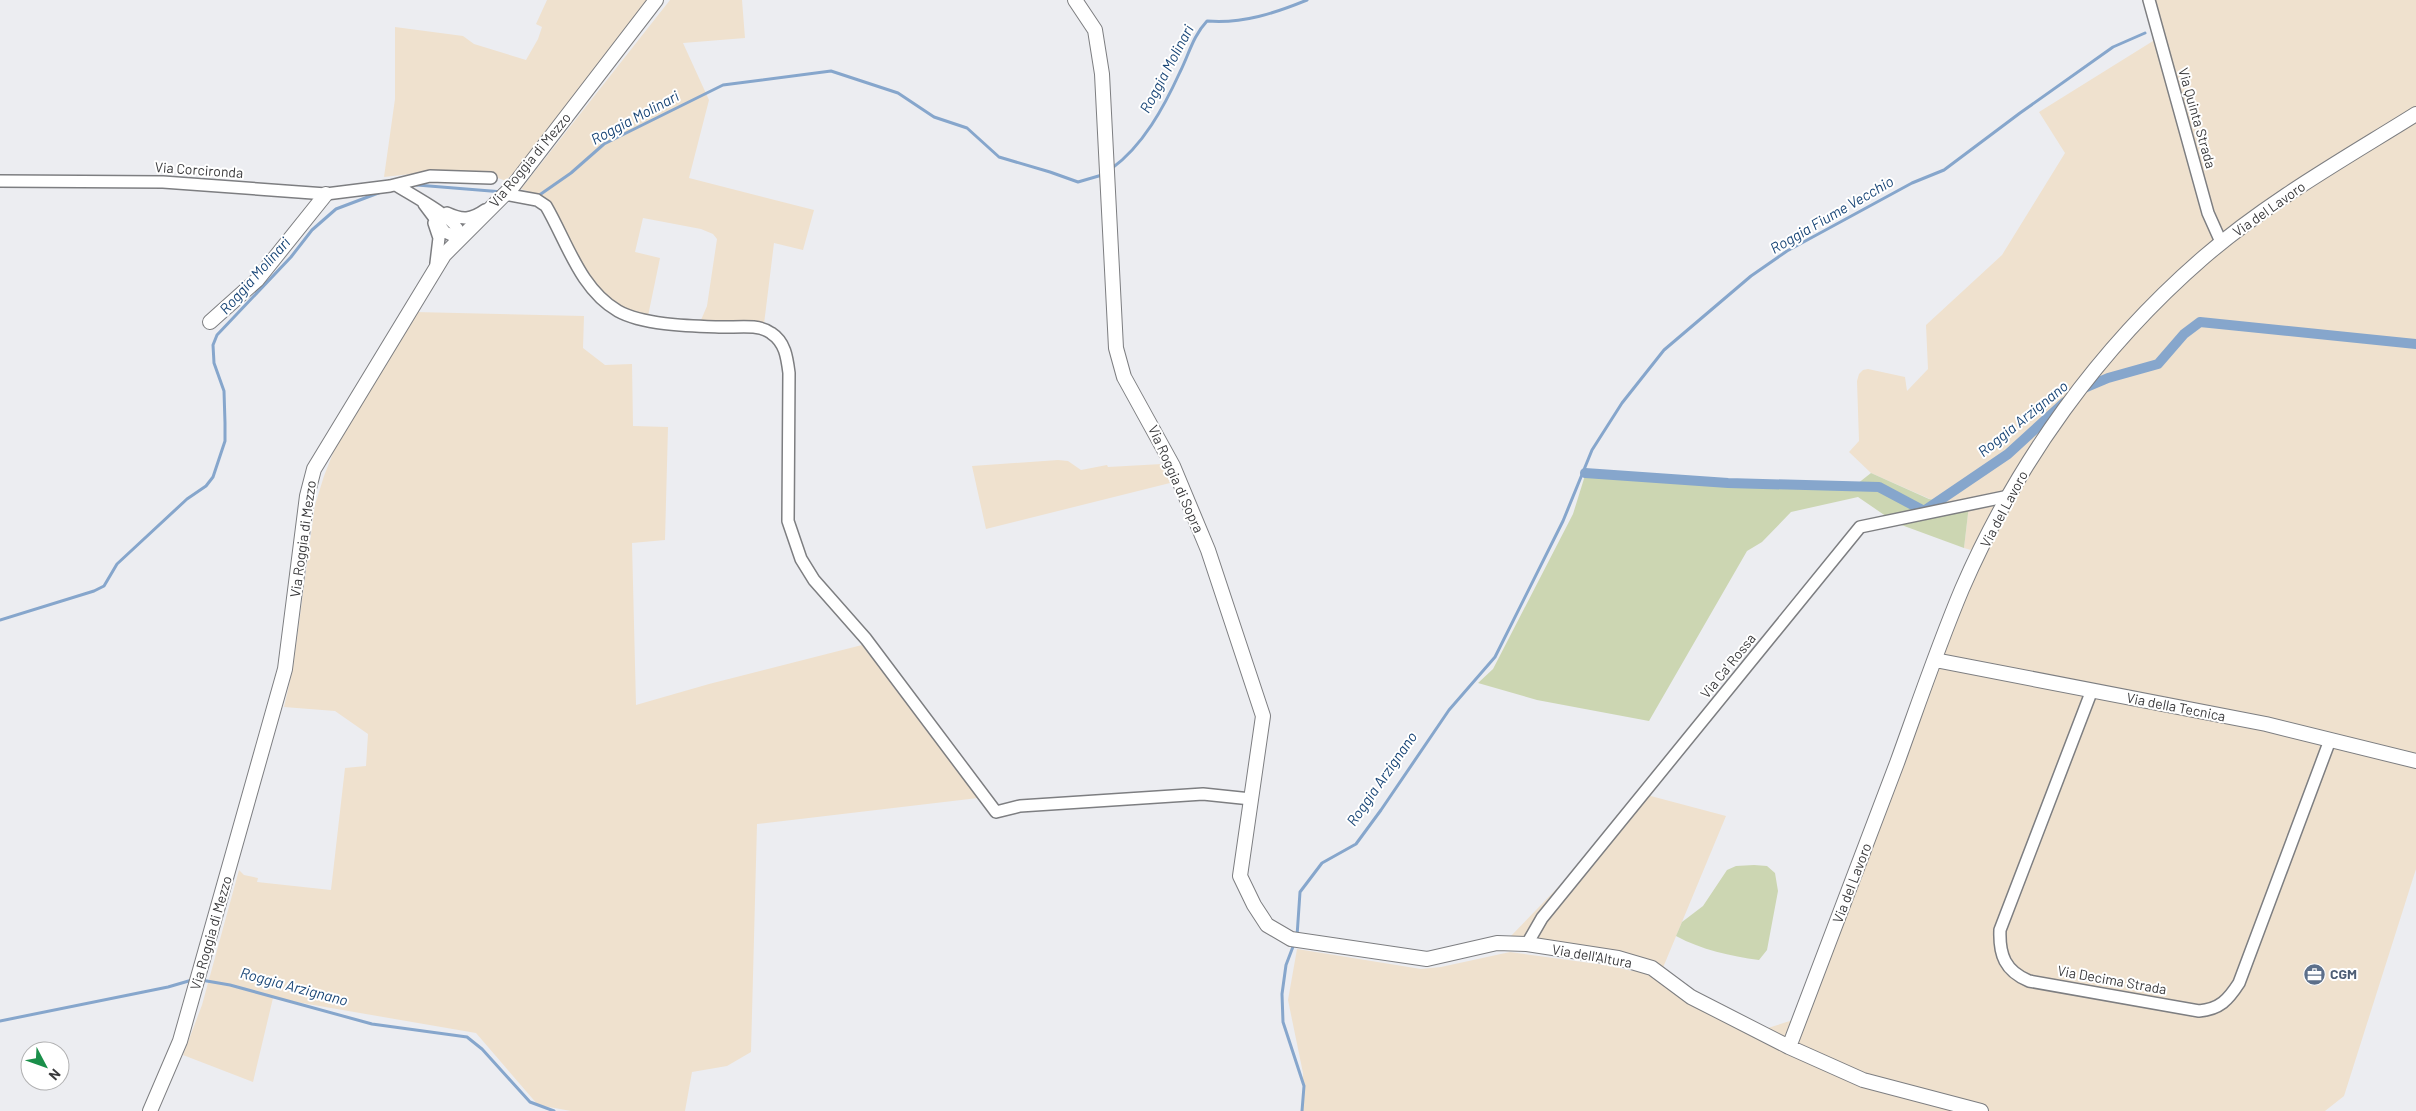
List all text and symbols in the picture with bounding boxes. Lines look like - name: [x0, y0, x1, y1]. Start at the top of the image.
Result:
- water label: Roggia Molinari: [1135, 21, 1197, 116]
- street label: Via Quinta Strada: [2175, 66, 2220, 170]
- water label: Roggia Molinari: [587, 86, 682, 148]
- street label: Via Roggia di Mezzo: [485, 109, 574, 210]
- street label: Via Corcironda: [154, 158, 244, 181]
- water label: Roggia Fiume Vecchio: [1767, 171, 1896, 257]
- street label: Via del Lavoro: [2229, 177, 2308, 240]
- water label: Roggia Molinari: [215, 233, 294, 317]
- water label: Roggia Arzignano: [1974, 376, 2071, 460]
- street label: Via Roggia di Sopra: [1145, 422, 1208, 535]
- street label: Via del Lavoro: [1976, 467, 2031, 550]
- street label: Via Roggia di Mezzo: [286, 479, 319, 599]
- street label: Via Ca' Rossa: [1696, 630, 1759, 701]
- street label: Via della Tecnica: [2125, 689, 2227, 724]
- water label: Roggia Arzignano: [1342, 728, 1420, 829]
- street label: Via del Lavoro: [1828, 840, 1875, 925]
- street label: Via Roggia di Mezzo: [186, 874, 235, 992]
- street label: Via dell'Altura: [1551, 940, 1633, 971]
- street label: Via Decima Strada: [2056, 962, 2168, 997]
- office icon: CGM: [2302, 962, 2326, 986]
- water label: Roggia Arzignano: [239, 963, 350, 1009]
- place label: CGM: [2330, 965, 2357, 982]
- north arrow: [20, 1041, 70, 1091]
- text: N: [46, 1066, 65, 1084]

